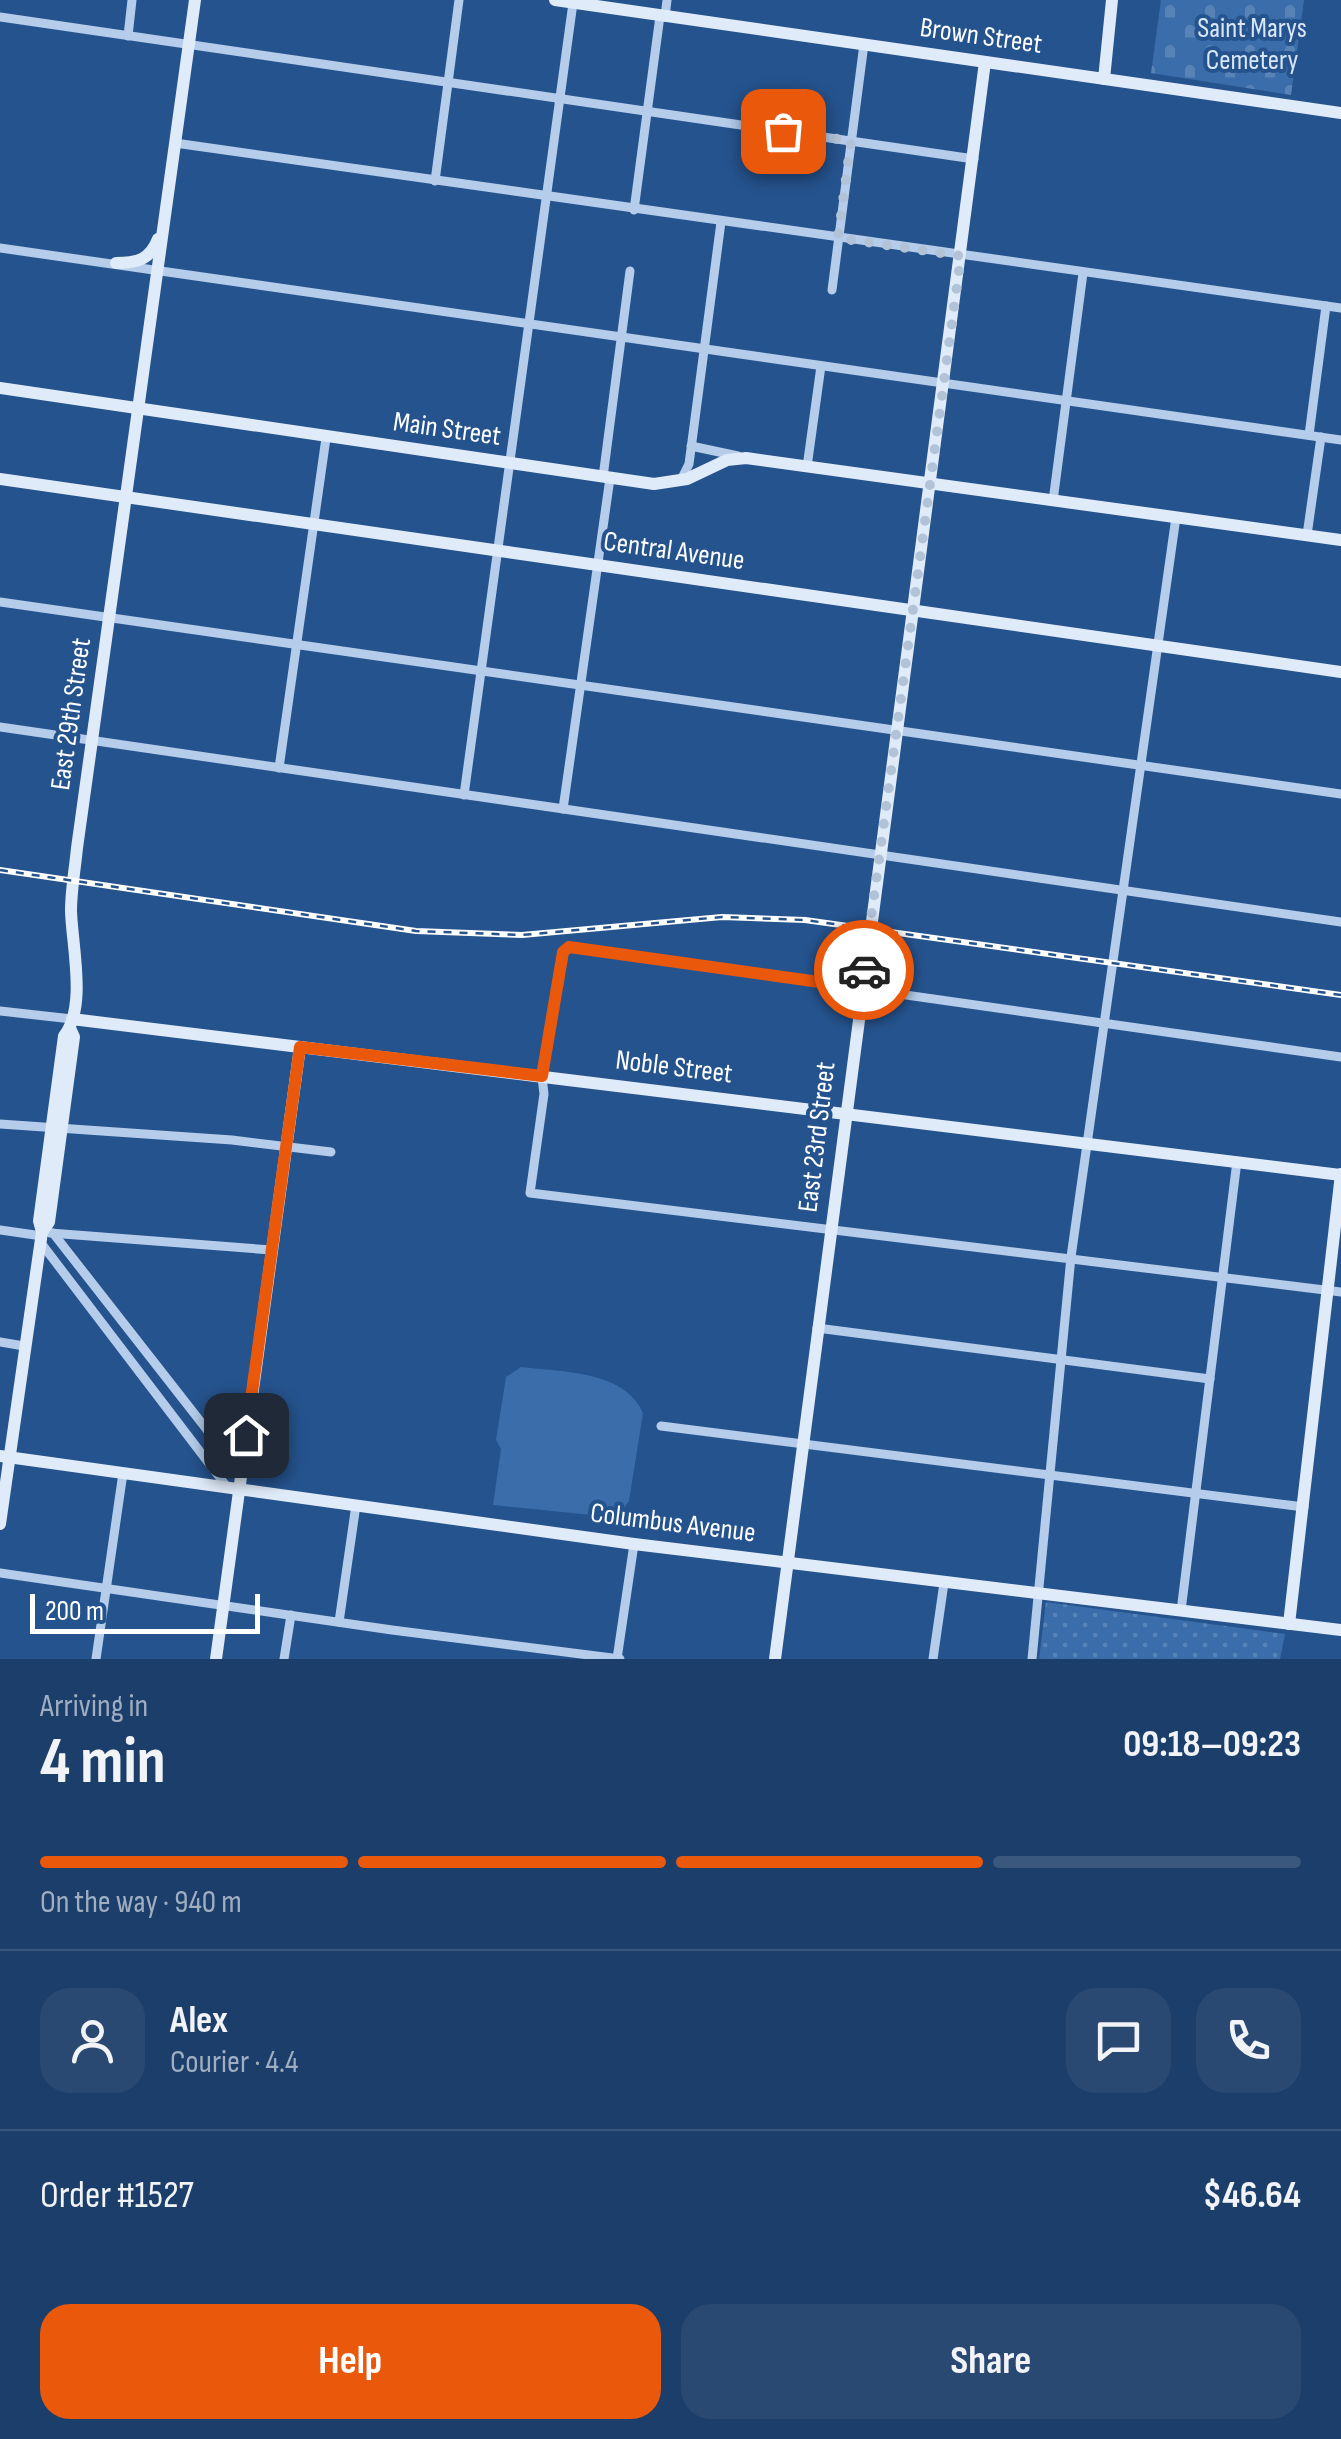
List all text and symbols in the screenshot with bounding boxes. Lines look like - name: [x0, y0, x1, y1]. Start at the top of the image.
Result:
- street label: Brown Street: [918, 11, 1044, 61]
- park label: Saint Marys Cemetery: [1197, 12, 1307, 77]
- pin: [741, 89, 826, 174]
- icon: bag: [756, 104, 811, 159]
- street label: Main Street: [391, 405, 503, 453]
- street label: Central Avenue: [601, 525, 747, 577]
- street label: East 29th Street: [44, 636, 98, 792]
- courier: [814, 920, 914, 1020]
- icon: car: [837, 943, 892, 998]
- street label: Noble Street: [614, 1043, 734, 1091]
- street label: East 23rd Street: [791, 1060, 843, 1214]
- pin: [204, 1393, 289, 1478]
- icon: home: [219, 1408, 274, 1463]
- street label: Columbus Avenue: [589, 1497, 757, 1549]
- scale bar: [30, 1589, 260, 1634]
- text: 200 m: [45, 1595, 104, 1628]
- text: Arriving in: [40, 1687, 148, 1726]
- text: 09:18–09:23: [1123, 1722, 1301, 1767]
- text: 4 min: [40, 1724, 166, 1802]
- text: On the way · 940 m: [40, 1883, 242, 1922]
- button: person: [40, 1988, 145, 2093]
- button: chat: [1066, 1988, 1171, 2093]
- button: phone: [1196, 1988, 1301, 2093]
- text: Alex: [170, 1998, 228, 2043]
- text: Courier · 4.4: [170, 2043, 298, 2082]
- text: Order #1527: [40, 2173, 194, 2218]
- text: $46.64: [1203, 2173, 1301, 2218]
- button: Help: [40, 2304, 661, 2419]
- button: Share: [681, 2304, 1301, 2419]

